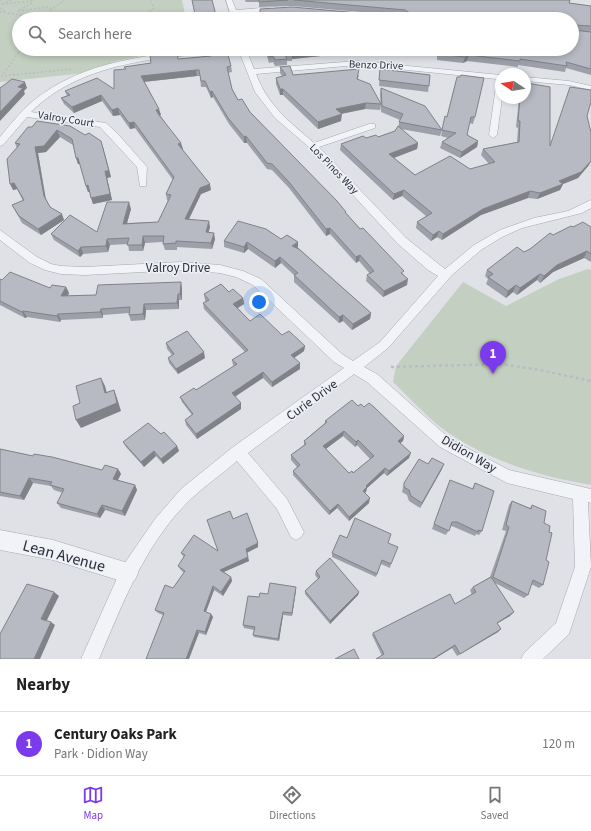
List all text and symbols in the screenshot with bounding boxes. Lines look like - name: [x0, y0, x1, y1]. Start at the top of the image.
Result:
- search box: [12, 12, 579, 56]
- icon: search: [26, 23, 48, 45]
- text: Search here: [58, 24, 132, 45]
- street label: Benzo Drive: [348, 57, 404, 73]
- north arrow: [495, 68, 531, 104]
- street label: Valroy Court: [37, 107, 95, 131]
- street label: Los Pinos Way: [306, 140, 362, 198]
- street label: Valroy Drive: [146, 259, 210, 277]
- your location: [249, 292, 269, 312]
- pin: 1: [480, 341, 506, 374]
- street label: Curie Drive: [283, 375, 341, 425]
- street label: Didion Way: [438, 431, 500, 477]
- street label: Lean Avenue: [20, 534, 108, 578]
- text: Nearby: [16, 673, 70, 697]
- text: Century Oaks Park: [54, 724, 177, 745]
- text: 1: [26, 735, 32, 753]
- text: 120 m: [542, 735, 575, 753]
- text: Park · Didion Way: [54, 745, 148, 763]
- tab: Map: [82, 784, 104, 823]
- tab: Directions: [269, 784, 316, 823]
- tab: Saved: [481, 784, 509, 823]

